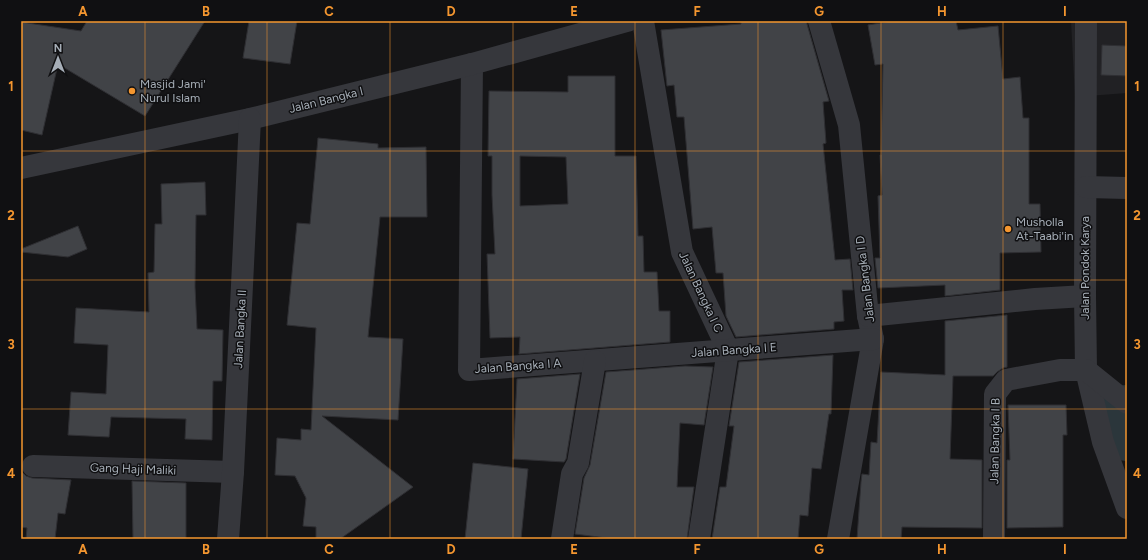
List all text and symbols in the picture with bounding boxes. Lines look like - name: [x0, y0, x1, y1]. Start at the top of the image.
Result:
- text: A: [78, 4, 88, 19]
- text: B: [202, 4, 210, 19]
- text: C: [324, 4, 334, 19]
- text: D: [446, 4, 456, 19]
- text: E: [570, 4, 578, 19]
- text: F: [693, 4, 701, 19]
- text: G: [814, 4, 824, 19]
- text: H: [937, 4, 947, 19]
- text: I: [1063, 4, 1067, 19]
- north arrow: [38, 38, 78, 78]
- text: N: [54, 42, 62, 55]
- place label: Masjid Jami' Nurul Islam: [140, 77, 206, 105]
- text: 1: [8, 79, 14, 94]
- text: 1: [1134, 79, 1140, 94]
- street label: Jalan Bangka I: [287, 84, 365, 116]
- marker: Masjid Jami' Nurul Islam: [127, 86, 137, 96]
- text: 2: [7, 208, 15, 223]
- text: 2: [1133, 208, 1141, 223]
- place label: Musholla At-Taabi'in: [1016, 215, 1074, 243]
- street label: Jalan Pondok Karya: [1078, 216, 1092, 320]
- marker: Musholla At-Taabi'in: [1003, 224, 1013, 234]
- street label: Jalan Bangka I D: [853, 235, 877, 323]
- street label: Jalan Bangka I C: [676, 249, 726, 335]
- street label: Jalan Bangka II: [231, 289, 249, 369]
- text: 3: [7, 337, 15, 352]
- text: 3: [1133, 337, 1141, 352]
- street label: Jalan Bangka I E: [691, 340, 777, 360]
- street label: Jalan Bangka I A: [474, 356, 562, 376]
- street label: Jalan Bangka I B: [987, 398, 1003, 484]
- street label: Gang Haji Maliki: [90, 460, 176, 478]
- text: 4: [7, 466, 15, 481]
- text: 4: [1133, 466, 1141, 481]
- text: A: [78, 542, 88, 557]
- text: B: [202, 542, 210, 557]
- text: C: [324, 542, 334, 557]
- text: D: [446, 542, 456, 557]
- text: E: [570, 542, 578, 557]
- text: F: [693, 542, 701, 557]
- text: G: [814, 542, 824, 557]
- text: H: [937, 542, 947, 557]
- text: I: [1063, 542, 1067, 557]

